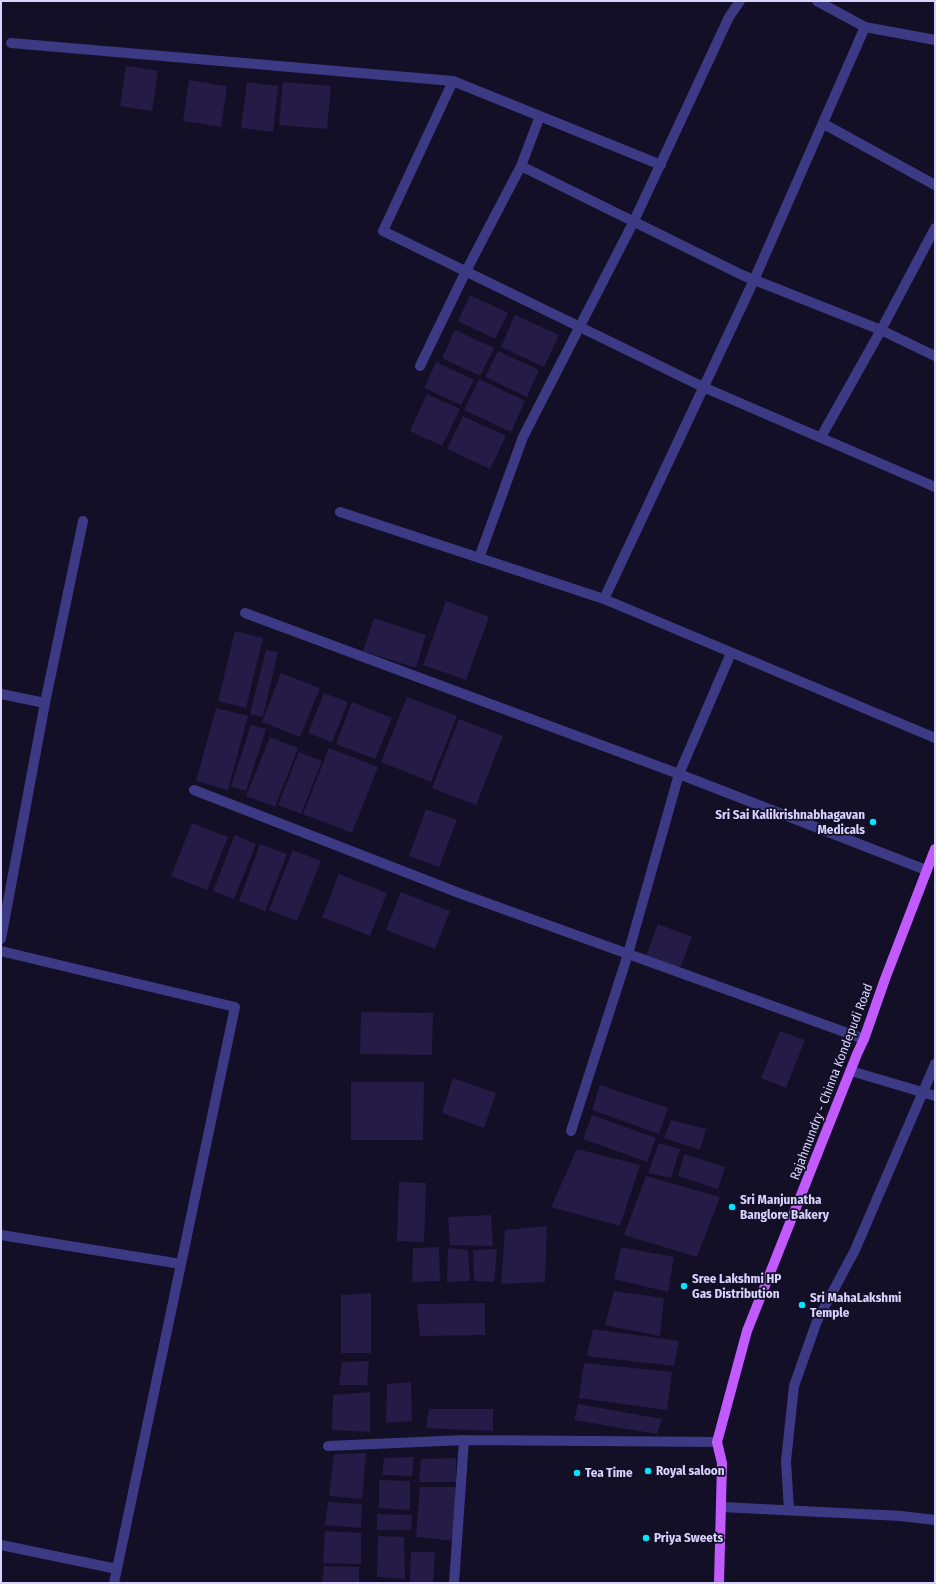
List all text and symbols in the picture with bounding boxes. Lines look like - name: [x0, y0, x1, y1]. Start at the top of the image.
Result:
- place label: Sri Sai Kalikrishnabhagavan Medicals: [715, 807, 865, 838]
- marker: Sri Sai Kalikrishnabhagavan Medicals: [868, 817, 878, 827]
- street label: Rajahmundry - Chinna Kondepudi Road: [787, 982, 877, 1182]
- place label: Sri Manjunatha Banglore Bakery: [740, 1192, 829, 1223]
- marker: Sri Manjunatha Banglore Bakery: [727, 1202, 737, 1212]
- place label: Sree Lakshmi HP Gas Distribution: [692, 1271, 781, 1302]
- marker: Sree Lakshmi HP Gas Distribution: [679, 1281, 689, 1291]
- place label: Sri MahaLakshmi Temple: [810, 1290, 901, 1321]
- marker: Sri MahaLakshmi Temple: [797, 1300, 807, 1310]
- place label: Royal saloon: [656, 1463, 725, 1479]
- place label: Tea Time: [585, 1465, 633, 1481]
- marker: Royal saloon: [643, 1466, 653, 1476]
- marker: Tea Time: [572, 1468, 582, 1478]
- place label: Priya Sweets: [654, 1530, 723, 1546]
- marker: Priya Sweets: [641, 1533, 651, 1543]

